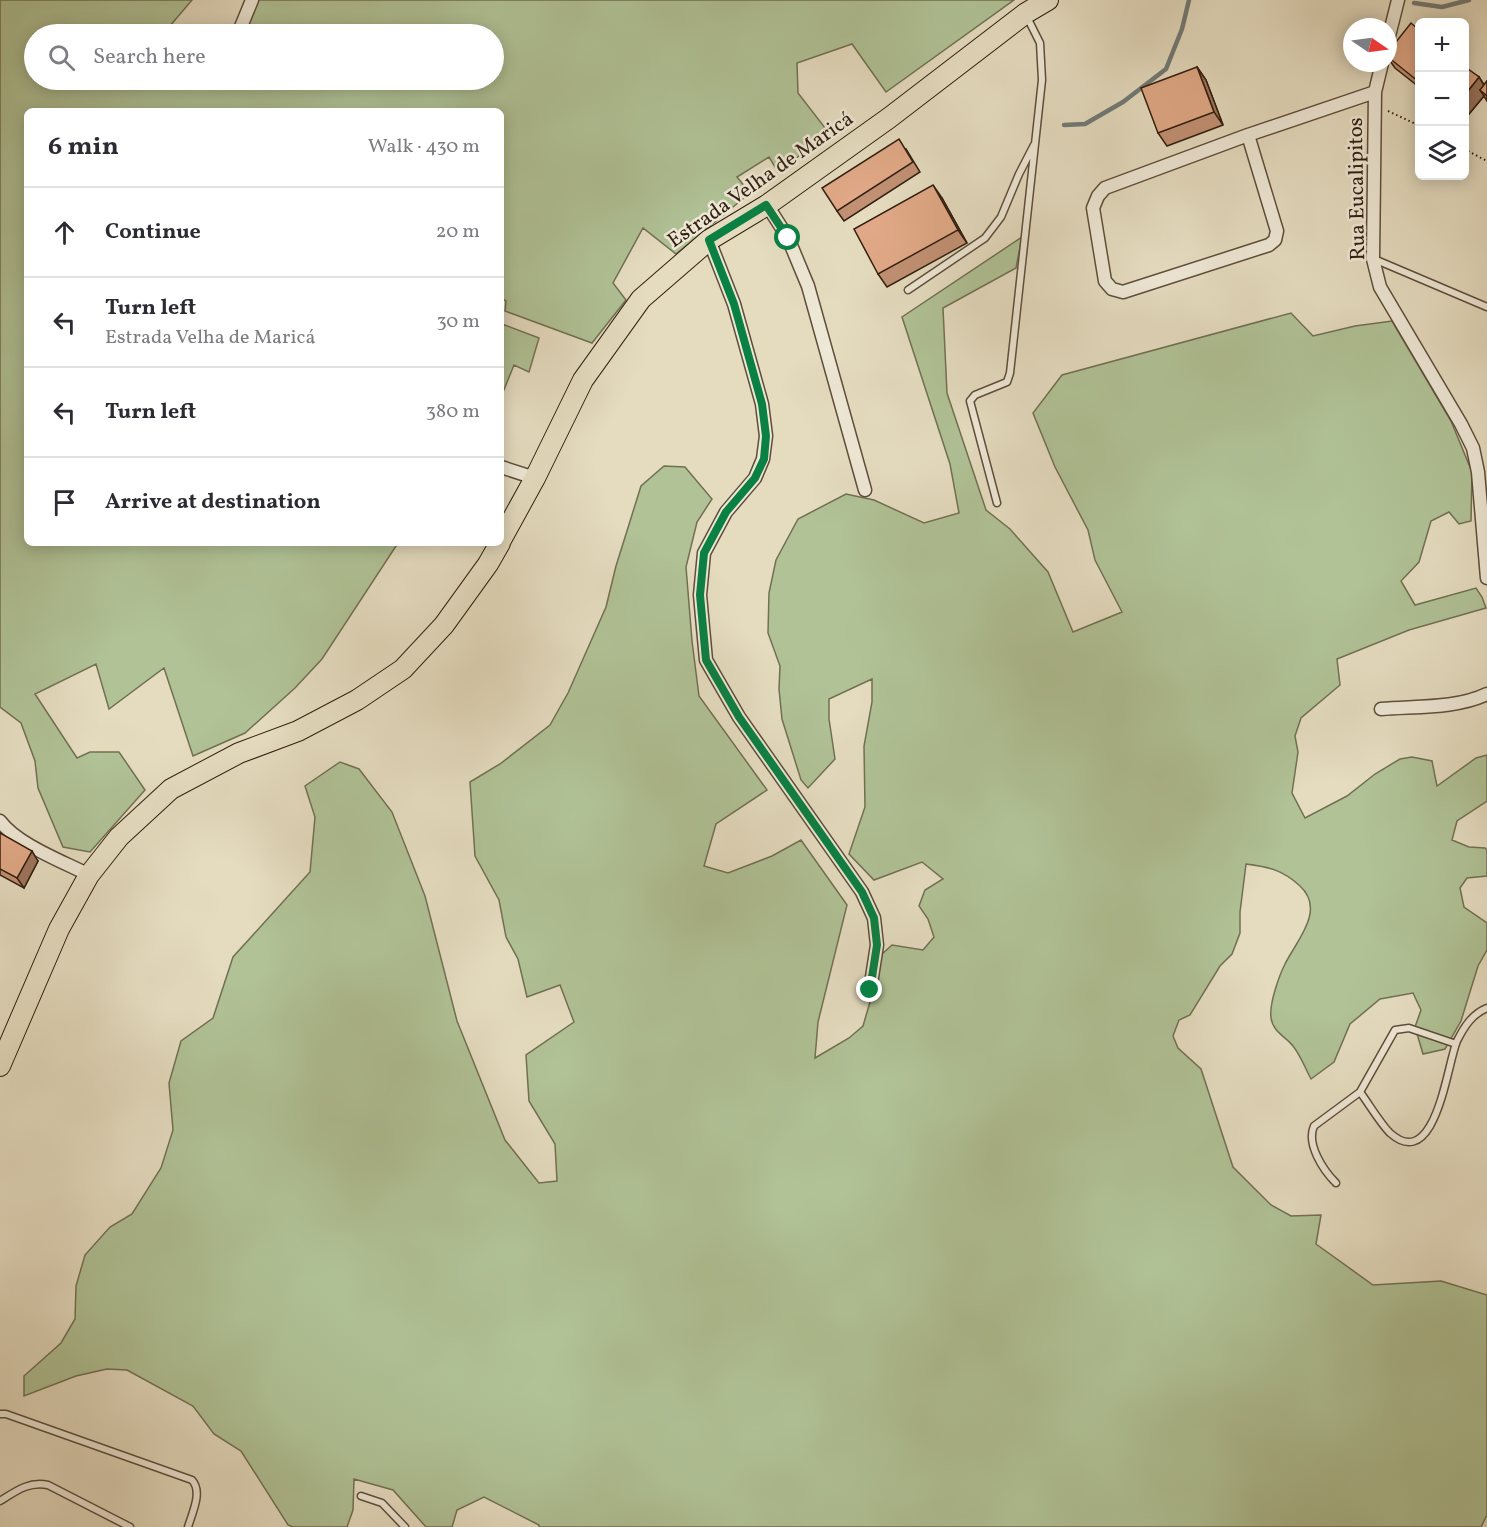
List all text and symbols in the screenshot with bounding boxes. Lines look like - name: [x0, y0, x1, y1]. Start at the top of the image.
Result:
- north arrow: [1343, 18, 1397, 72]
- map controls: [1415, 18, 1469, 180]
- button: +: [1415, 18, 1469, 72]
- search box: [24, 24, 504, 90]
- icon: search: [45, 41, 78, 74]
- text: Search here: [93, 42, 206, 73]
- button: −: [1415, 72, 1469, 126]
- street label: Estrada Velha de Maricá: [662, 105, 860, 255]
- street label: Rua Eucalipitos: [1342, 117, 1373, 261]
- button: layers: [1415, 126, 1469, 180]
- text: 6 min: [48, 129, 119, 165]
- text: Walk · 430 m: [368, 133, 480, 161]
- icon: ahead: [48, 216, 81, 249]
- text: Continue: [105, 217, 201, 248]
- text: 20 m: [436, 218, 480, 246]
- route start: [774, 224, 800, 250]
- text: Turn left: [105, 293, 196, 324]
- icon: left: [48, 306, 81, 339]
- text: 30 m: [436, 308, 480, 336]
- text: Estrada Velha de Maricá: [105, 324, 315, 352]
- icon: left: [48, 396, 81, 429]
- text: Turn left: [105, 397, 196, 428]
- text: 380 m: [426, 398, 480, 426]
- icon: arrive: [48, 486, 81, 519]
- text: Arrive at destination: [105, 487, 321, 518]
- route end: [856, 976, 882, 1002]

